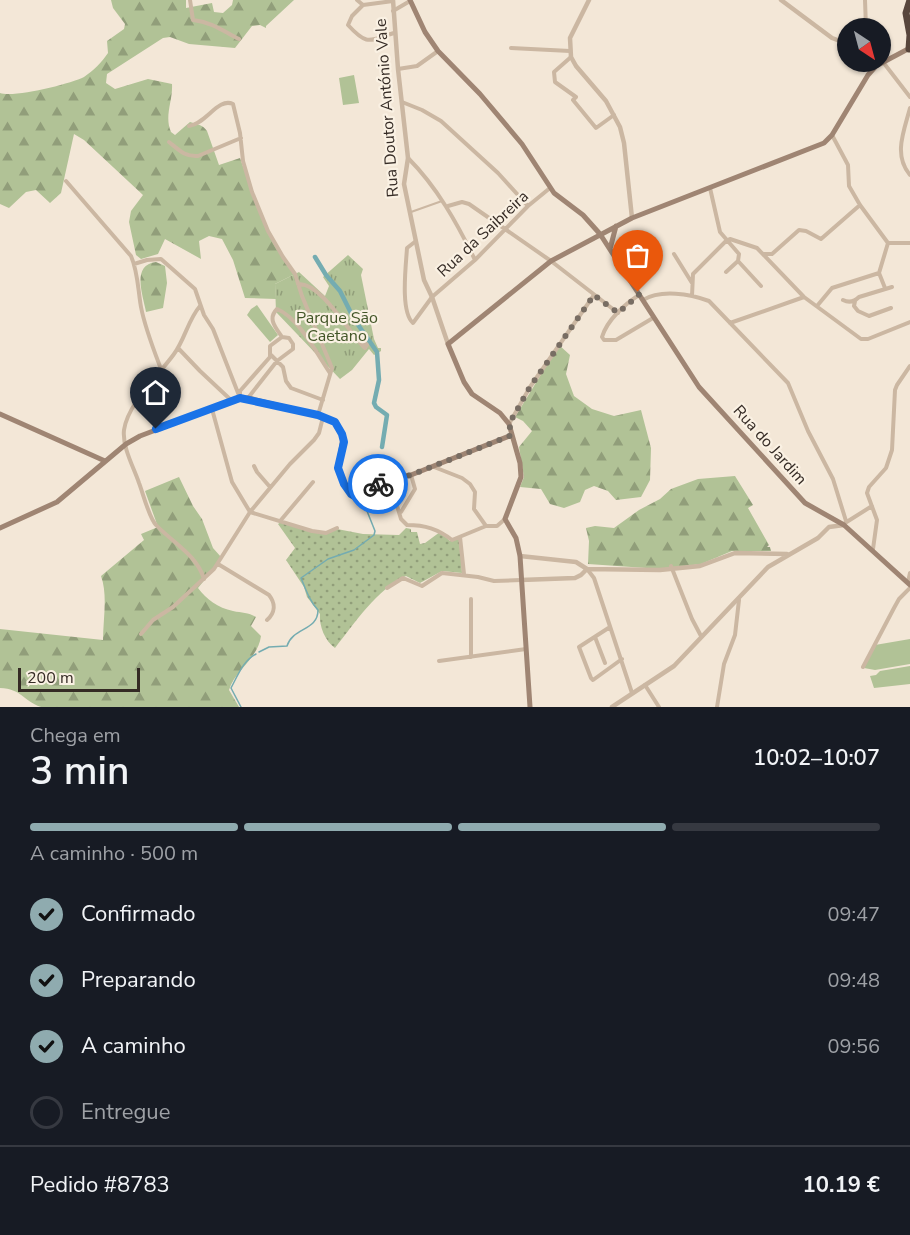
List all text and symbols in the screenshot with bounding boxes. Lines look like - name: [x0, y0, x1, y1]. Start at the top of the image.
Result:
- street label: Rua Doutor António Vale: [370, 18, 404, 198]
- north arrow: [837, 18, 891, 72]
- map controls: [837, 18, 891, 72]
- street label: Rua da Saibreira: [433, 186, 533, 282]
- pin: [612, 230, 663, 292]
- icon: bag: [621, 239, 654, 272]
- park label: Parque São Caetano: [296, 307, 378, 347]
- pin: [130, 367, 181, 429]
- icon: home: [139, 376, 172, 409]
- street label: Rua do Jardim: [728, 400, 812, 490]
- courier: [348, 454, 408, 514]
- icon: bike: [362, 468, 395, 501]
- scale bar: [18, 665, 140, 692]
- text: 200 m: [27, 667, 74, 689]
- text: Chega em: [30, 722, 121, 749]
- text: 10:02–10:07: [753, 743, 880, 773]
- text: 3 min: [30, 745, 129, 798]
- text: A caminho · 500 m: [30, 840, 198, 867]
- icon: check: [30, 898, 63, 931]
- text: Confirmado: [81, 899, 196, 929]
- text: 09:47: [827, 901, 880, 928]
- icon: check: [30, 964, 63, 997]
- text: Preparando: [81, 965, 196, 995]
- text: 09:48: [827, 967, 880, 994]
- icon: check: [30, 1030, 63, 1063]
- text: A caminho: [81, 1031, 186, 1061]
- text: 09:56: [827, 1033, 880, 1060]
- text: Entregue: [81, 1097, 170, 1127]
- text: Pedido #8783: [30, 1170, 170, 1200]
- text: 10.19 €: [803, 1170, 880, 1200]

